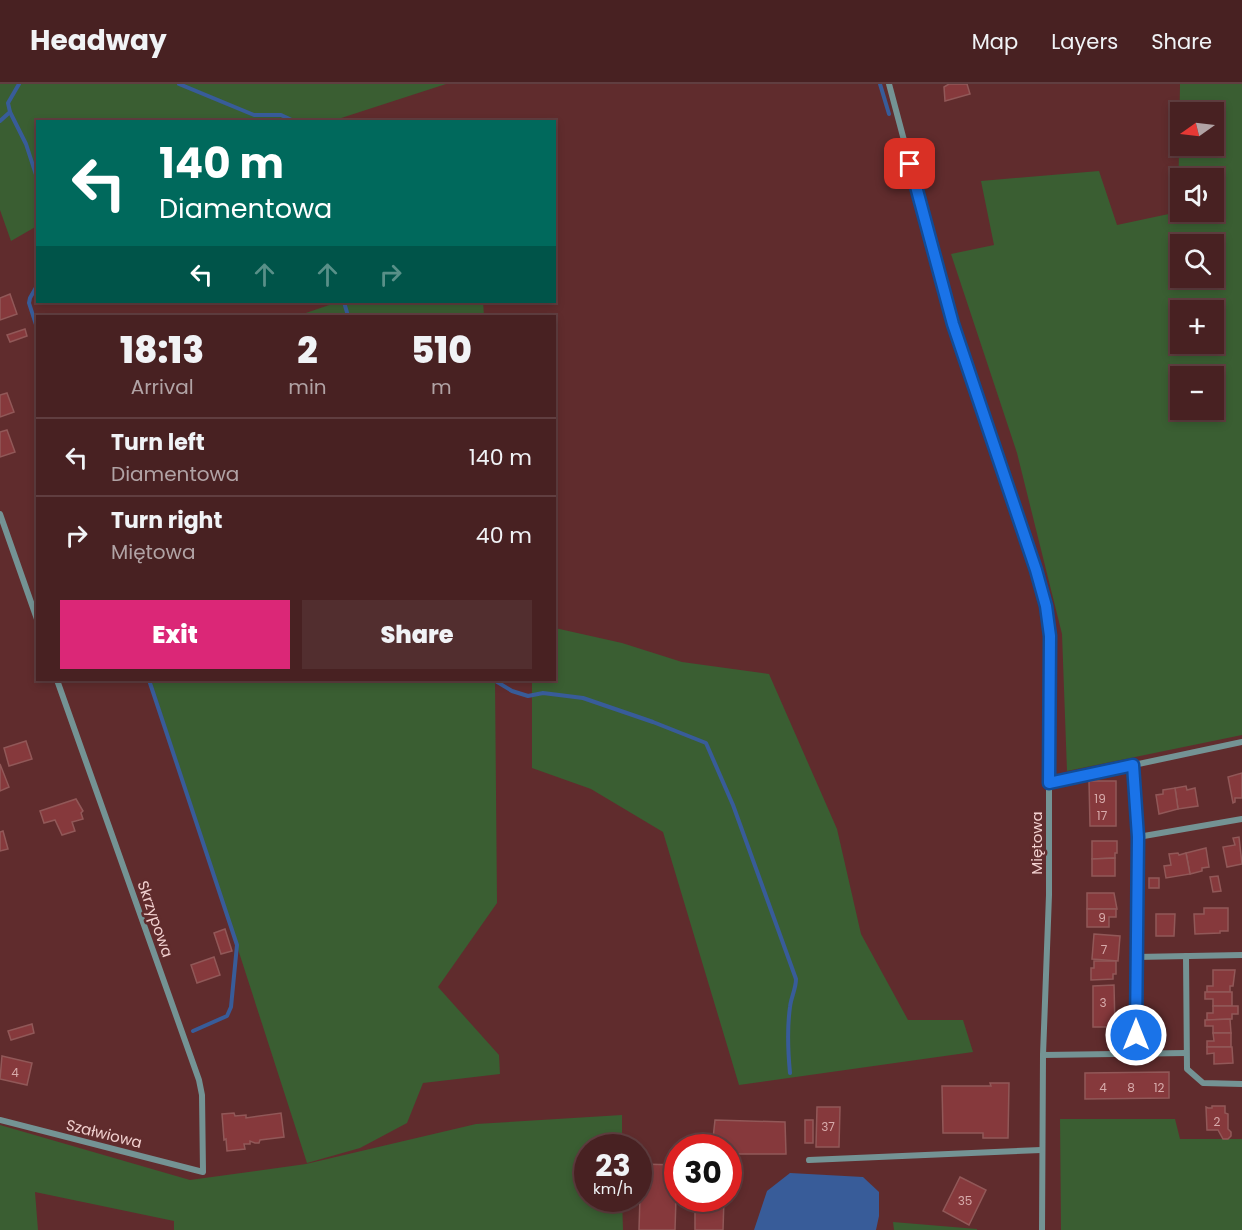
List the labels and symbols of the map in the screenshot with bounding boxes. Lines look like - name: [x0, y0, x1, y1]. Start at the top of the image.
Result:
- north arrow: [1170, 102, 1224, 156]
- pin: [884, 138, 935, 189]
- house number: 19: [1094, 790, 1106, 807]
- house number: 17: [1097, 807, 1108, 824]
- street label: Miętowa: [1026, 811, 1047, 875]
- street label: Skrzypowa: [133, 878, 178, 960]
- house number: 9: [1098, 909, 1106, 926]
- house number: 7: [1101, 941, 1108, 958]
- house number: 3: [1099, 994, 1107, 1011]
- position arrow: [1104, 1003, 1168, 1067]
- house number: 4: [11, 1064, 19, 1081]
- house number: 4: [1099, 1079, 1107, 1096]
- house number: 8: [1127, 1079, 1135, 1096]
- house number: 12: [1154, 1079, 1164, 1096]
- house number: 2: [1214, 1113, 1221, 1130]
- street label: Szałwiowa: [64, 1114, 144, 1153]
- house number: 37: [821, 1118, 835, 1135]
- speed limit sign: 30: [664, 1134, 742, 1212]
- house number: 35: [958, 1192, 972, 1209]

